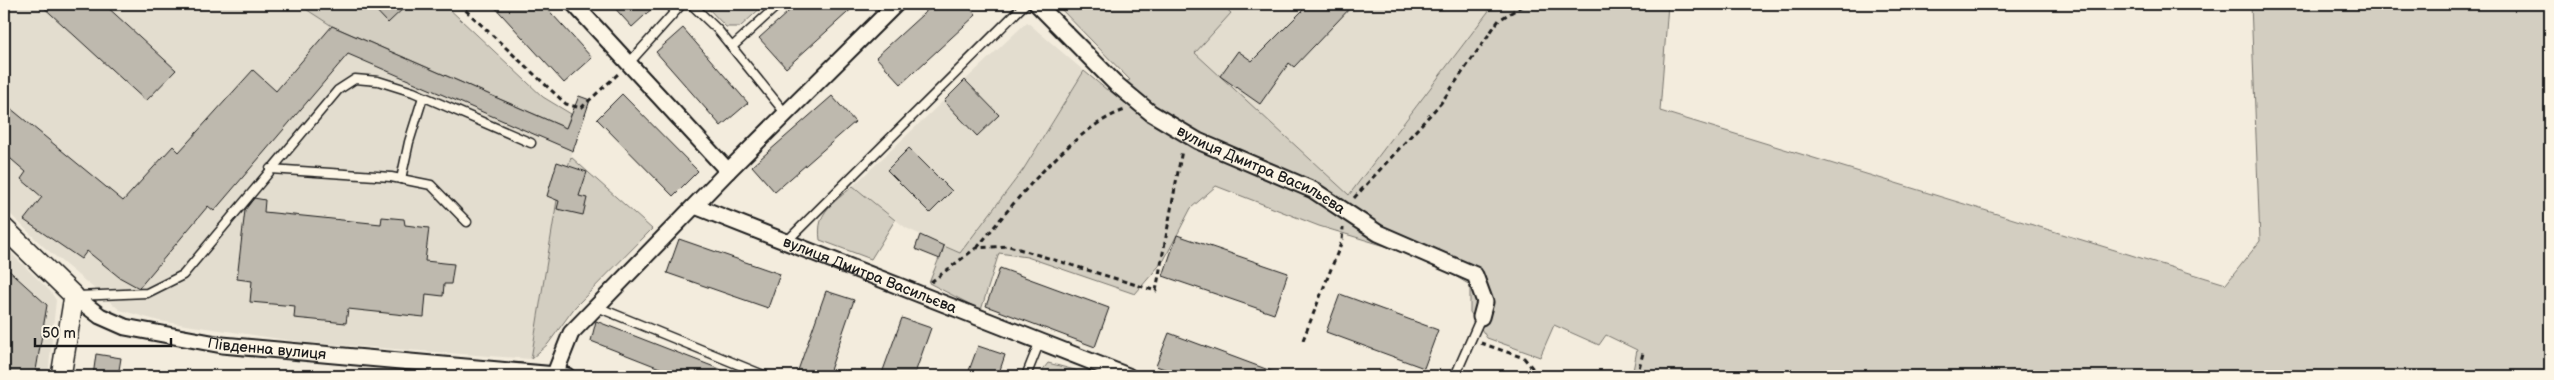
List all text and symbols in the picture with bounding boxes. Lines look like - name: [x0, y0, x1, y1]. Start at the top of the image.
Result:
- street label: вулиця Дмитра Васильєва: [1173, 121, 1349, 219]
- street label: вулиця Дмитра Васильєва: [780, 233, 959, 318]
- scale bar: [35, 315, 171, 347]
- text: 50 m: [42, 324, 76, 343]
- street label: Південна вулиця: [206, 334, 327, 364]

